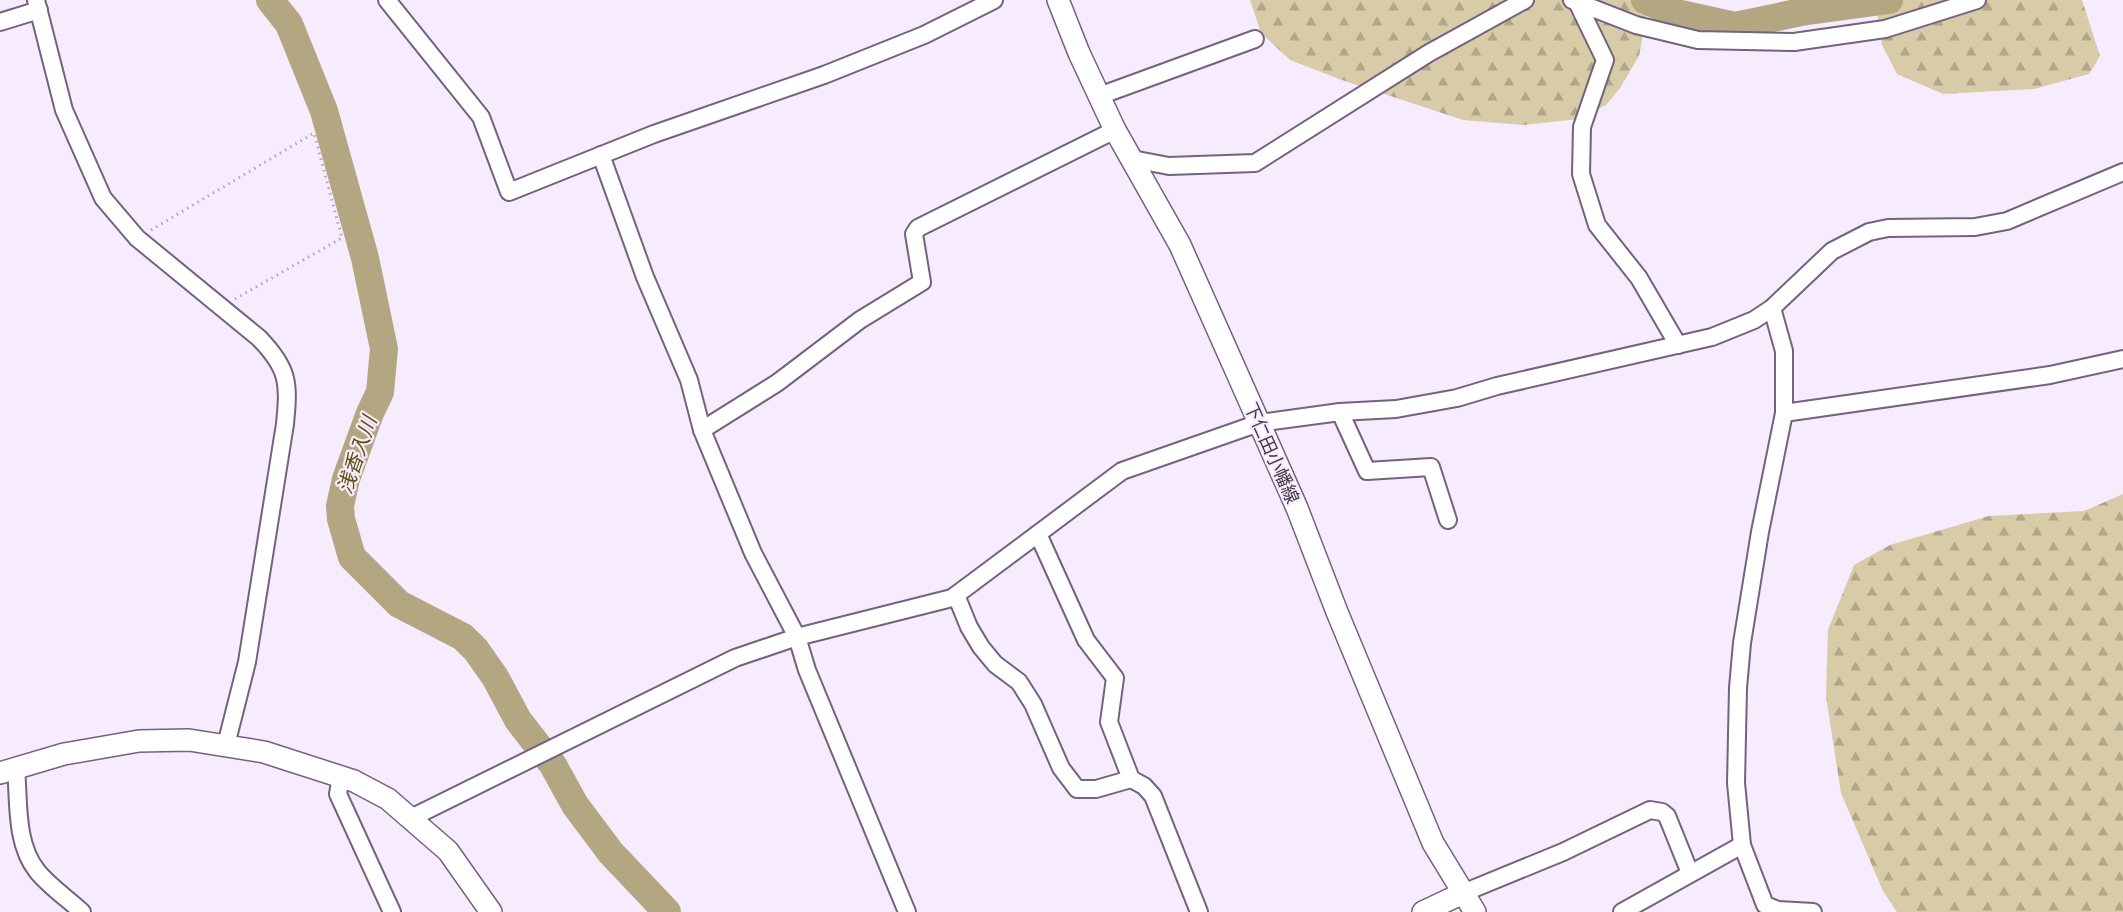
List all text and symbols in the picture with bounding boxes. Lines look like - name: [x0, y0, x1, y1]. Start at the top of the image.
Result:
- street label: 下仁田小幡線: [1240, 399, 1304, 507]
- water label: 浅香入川: [332, 411, 383, 497]

